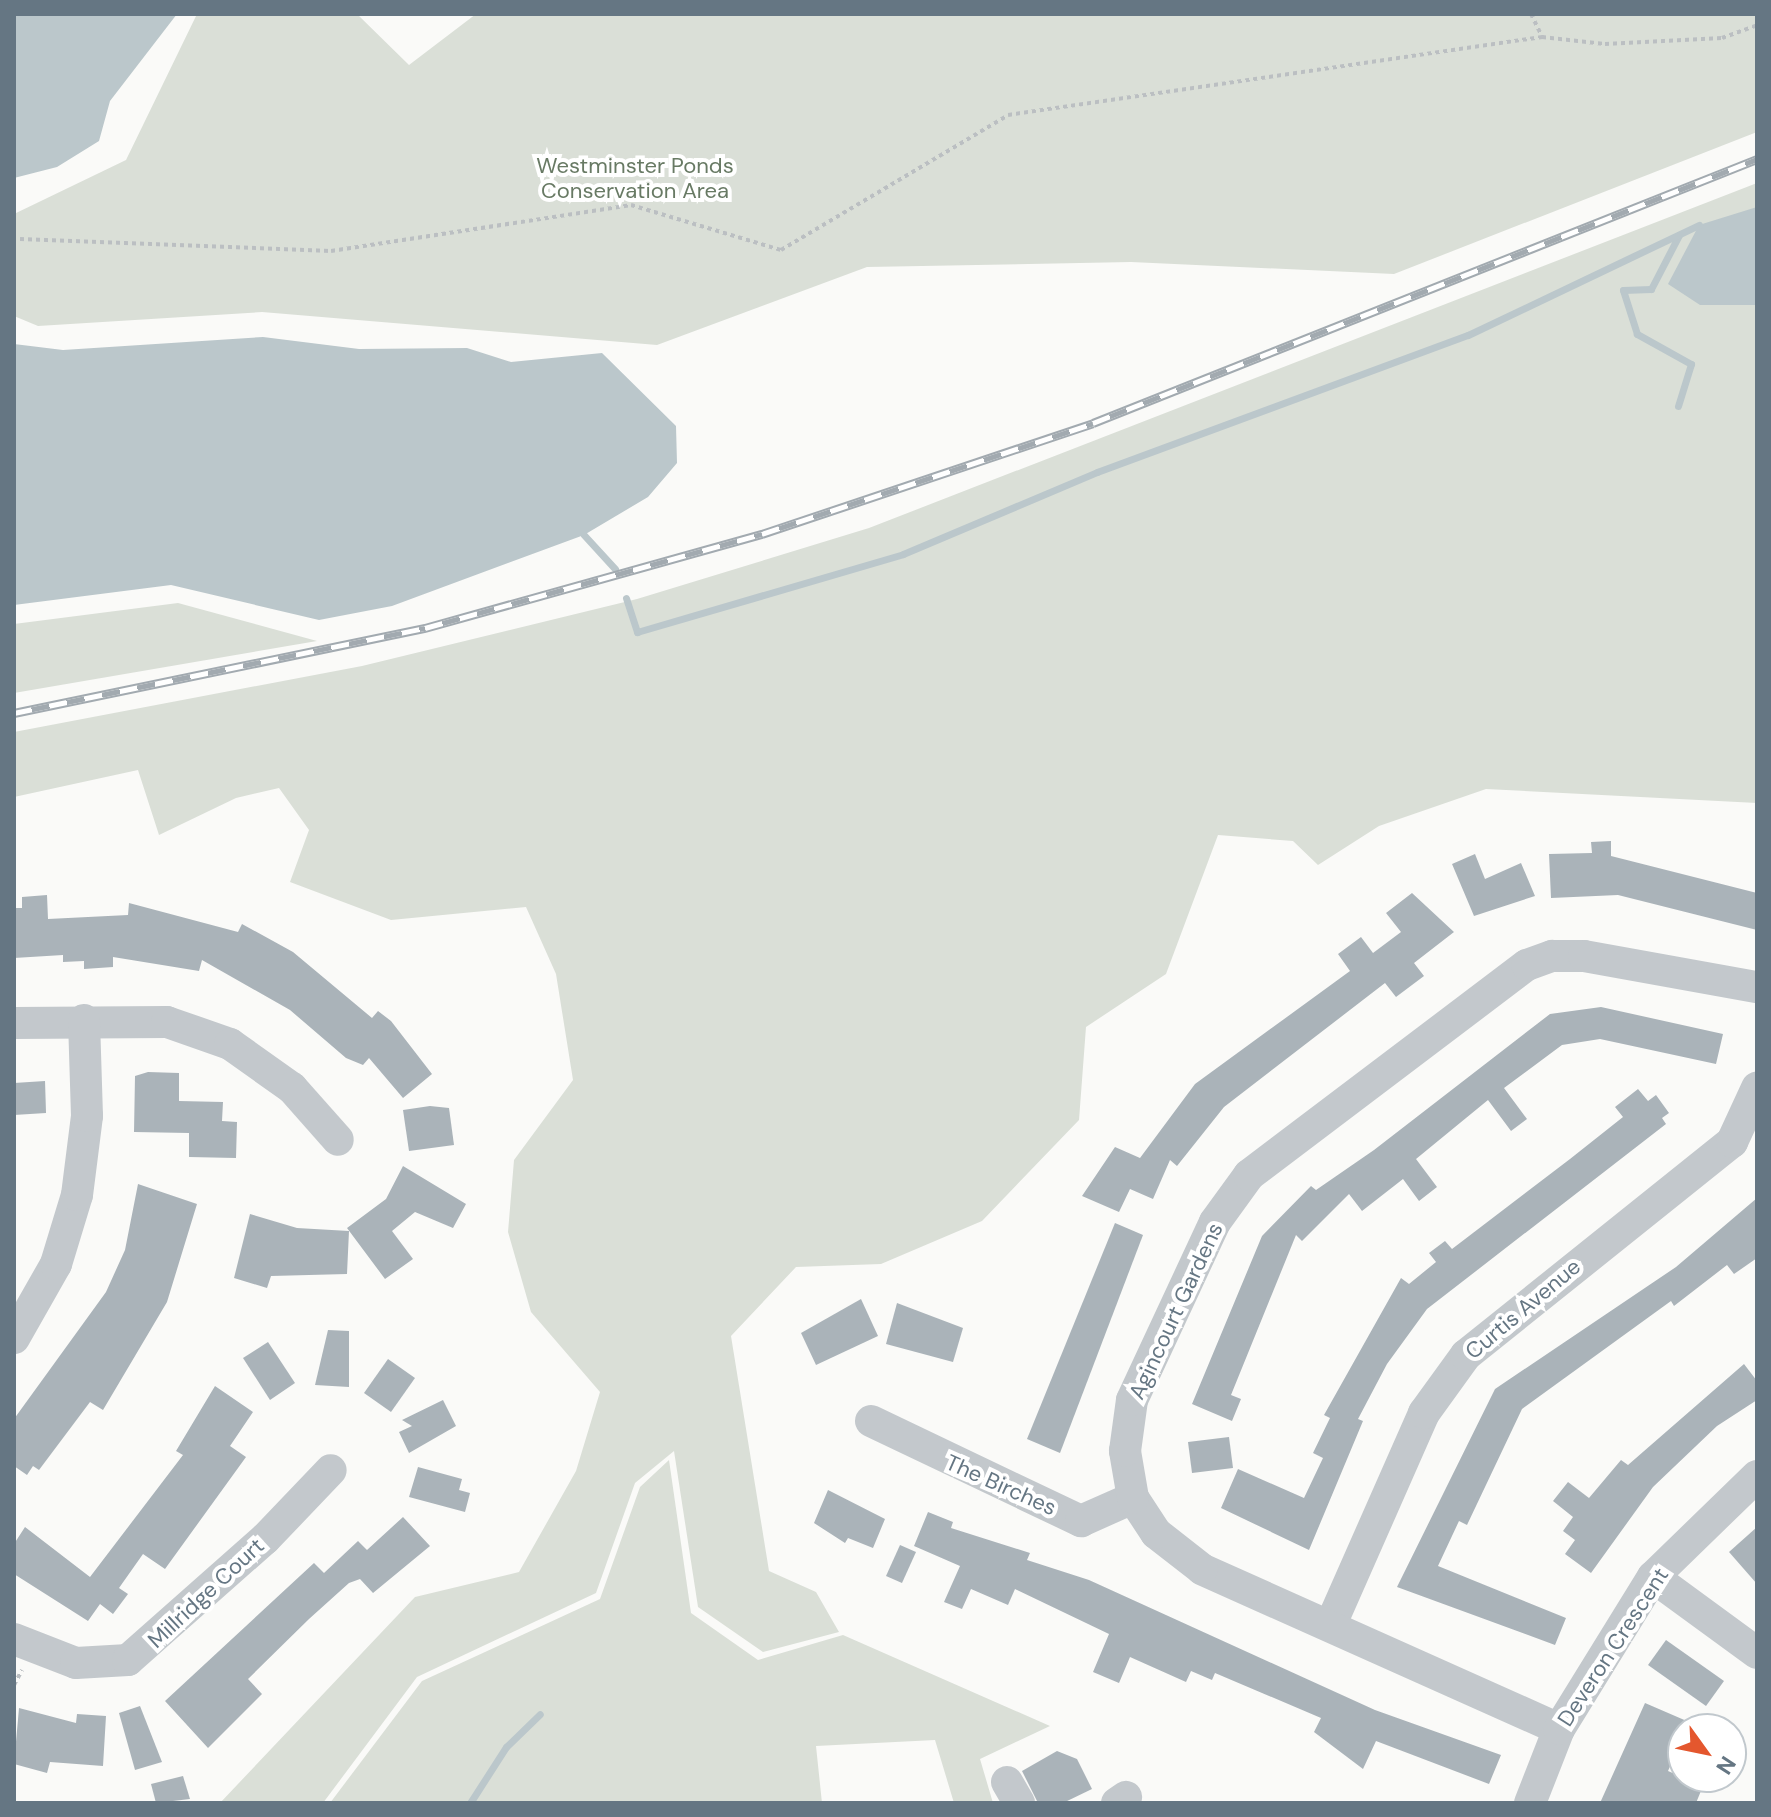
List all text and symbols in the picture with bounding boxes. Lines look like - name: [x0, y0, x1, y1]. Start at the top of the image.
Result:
- park label: Westminster Ponds Conservation Area: [536, 152, 734, 204]
- street label: Agincourt Gardens: [1123, 1218, 1229, 1404]
- street label: Curtis Avenue: [1460, 1253, 1586, 1365]
- street label: The Birches: [942, 1449, 1060, 1521]
- street label: Millridge Court: [142, 1532, 270, 1654]
- street label: Deveron Crescent: [1552, 1563, 1674, 1731]
- north arrow: [1667, 1713, 1747, 1793]
- text: N: [1709, 1751, 1742, 1780]

